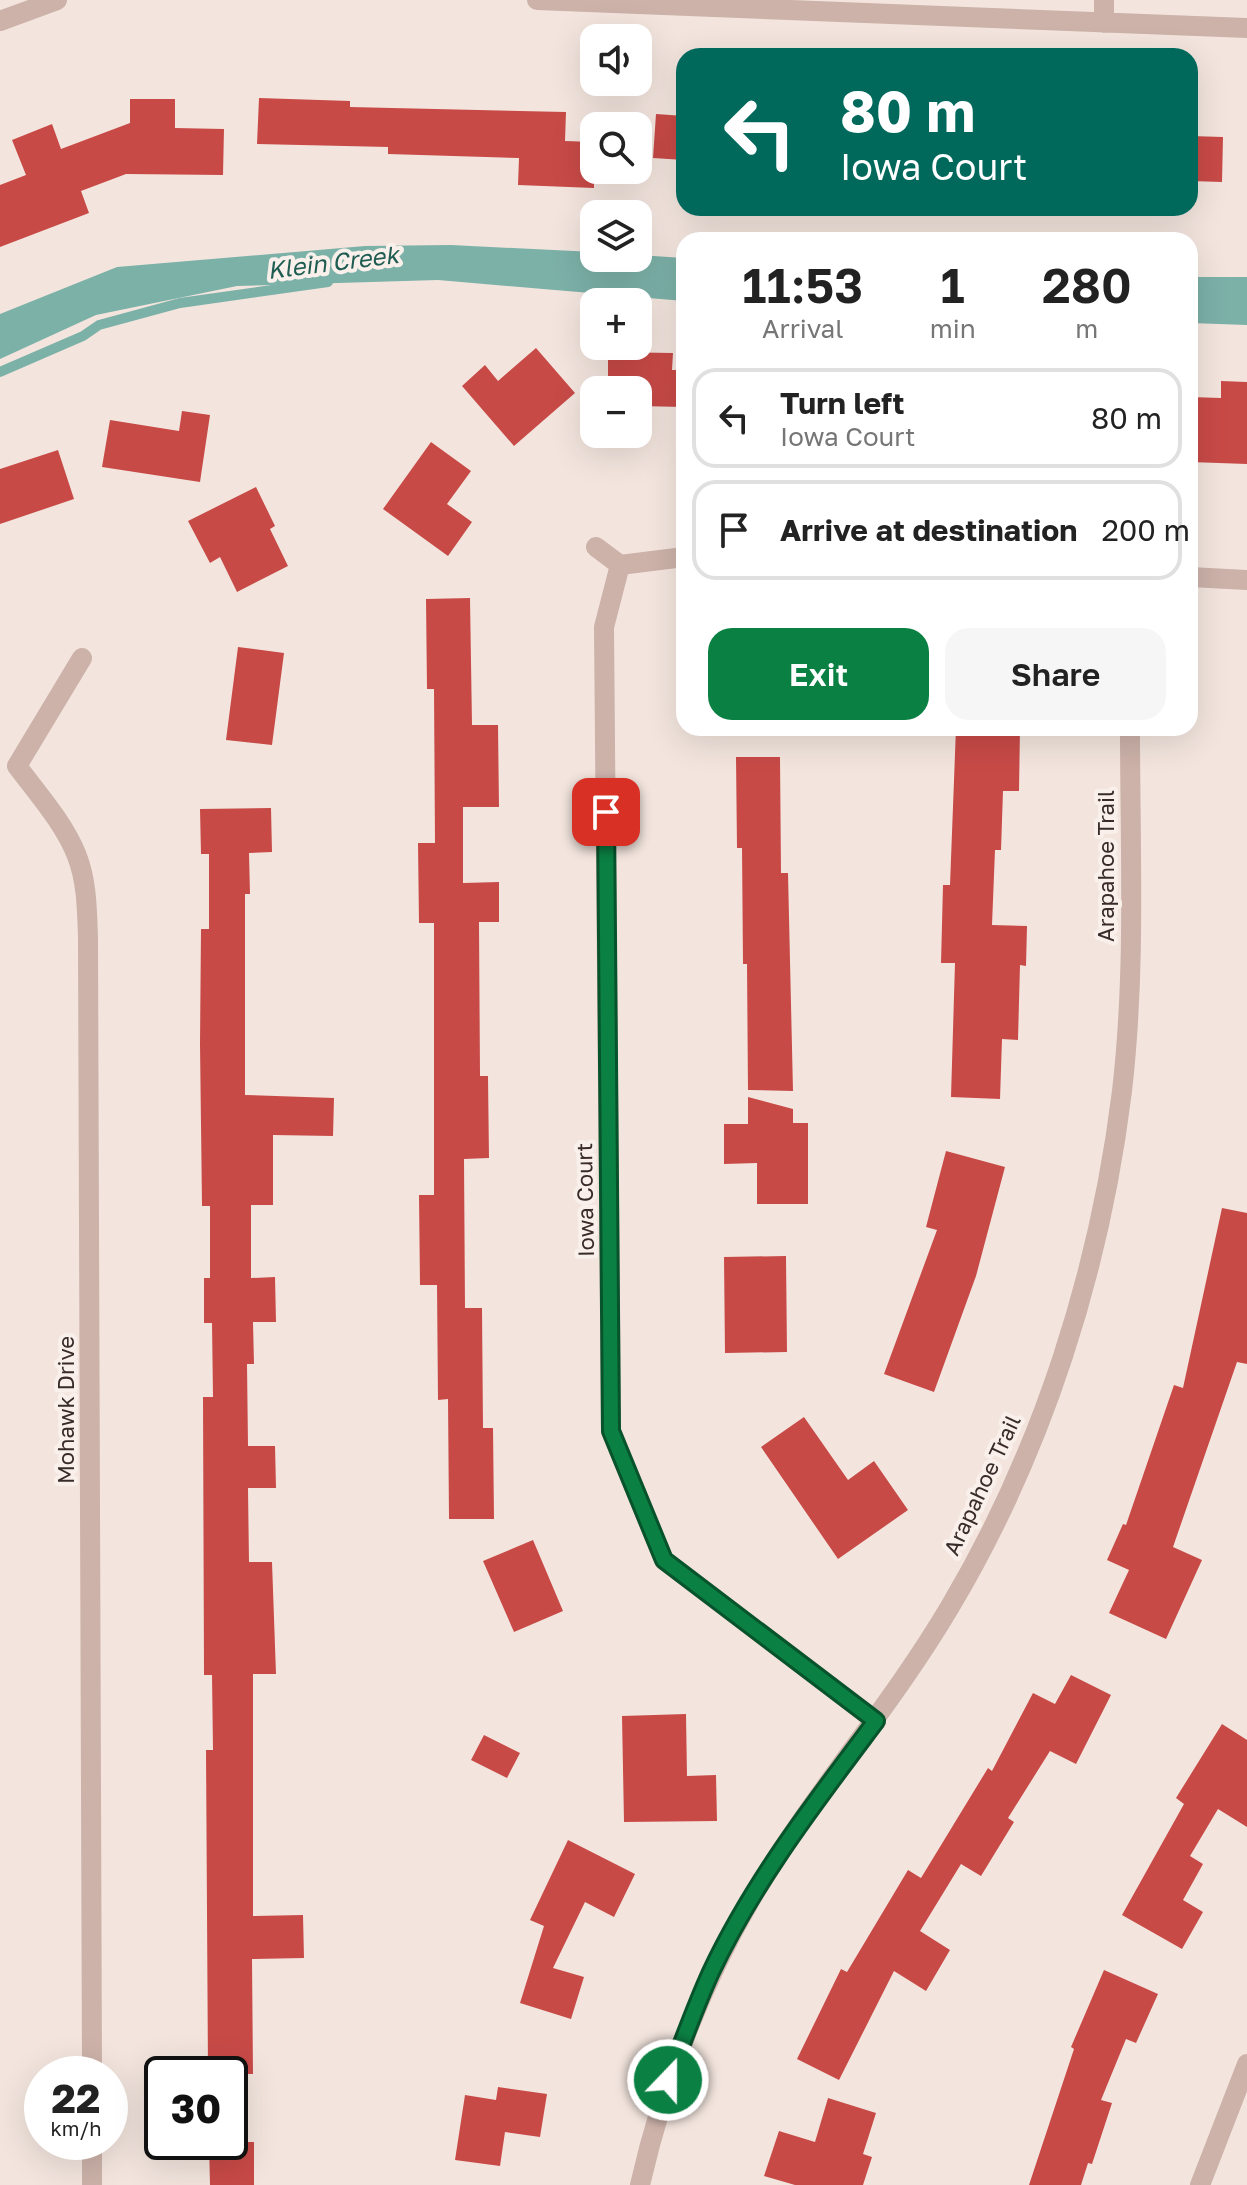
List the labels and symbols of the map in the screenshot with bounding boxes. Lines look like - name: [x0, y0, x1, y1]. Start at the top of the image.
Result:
- water label: Klein Creek: [266, 239, 402, 284]
- pin: [572, 778, 640, 846]
- street label: Arapahoe Trail: [1092, 790, 1119, 942]
- street label: Iowa Court: [570, 1143, 599, 1257]
- street label: Mohawk Drive: [52, 1336, 79, 1484]
- street label: Arapahoe Trail: [937, 1410, 1026, 1559]
- position arrow: [626, 2038, 710, 2122]
- speed limit sign: 30: [144, 2056, 248, 2160]

